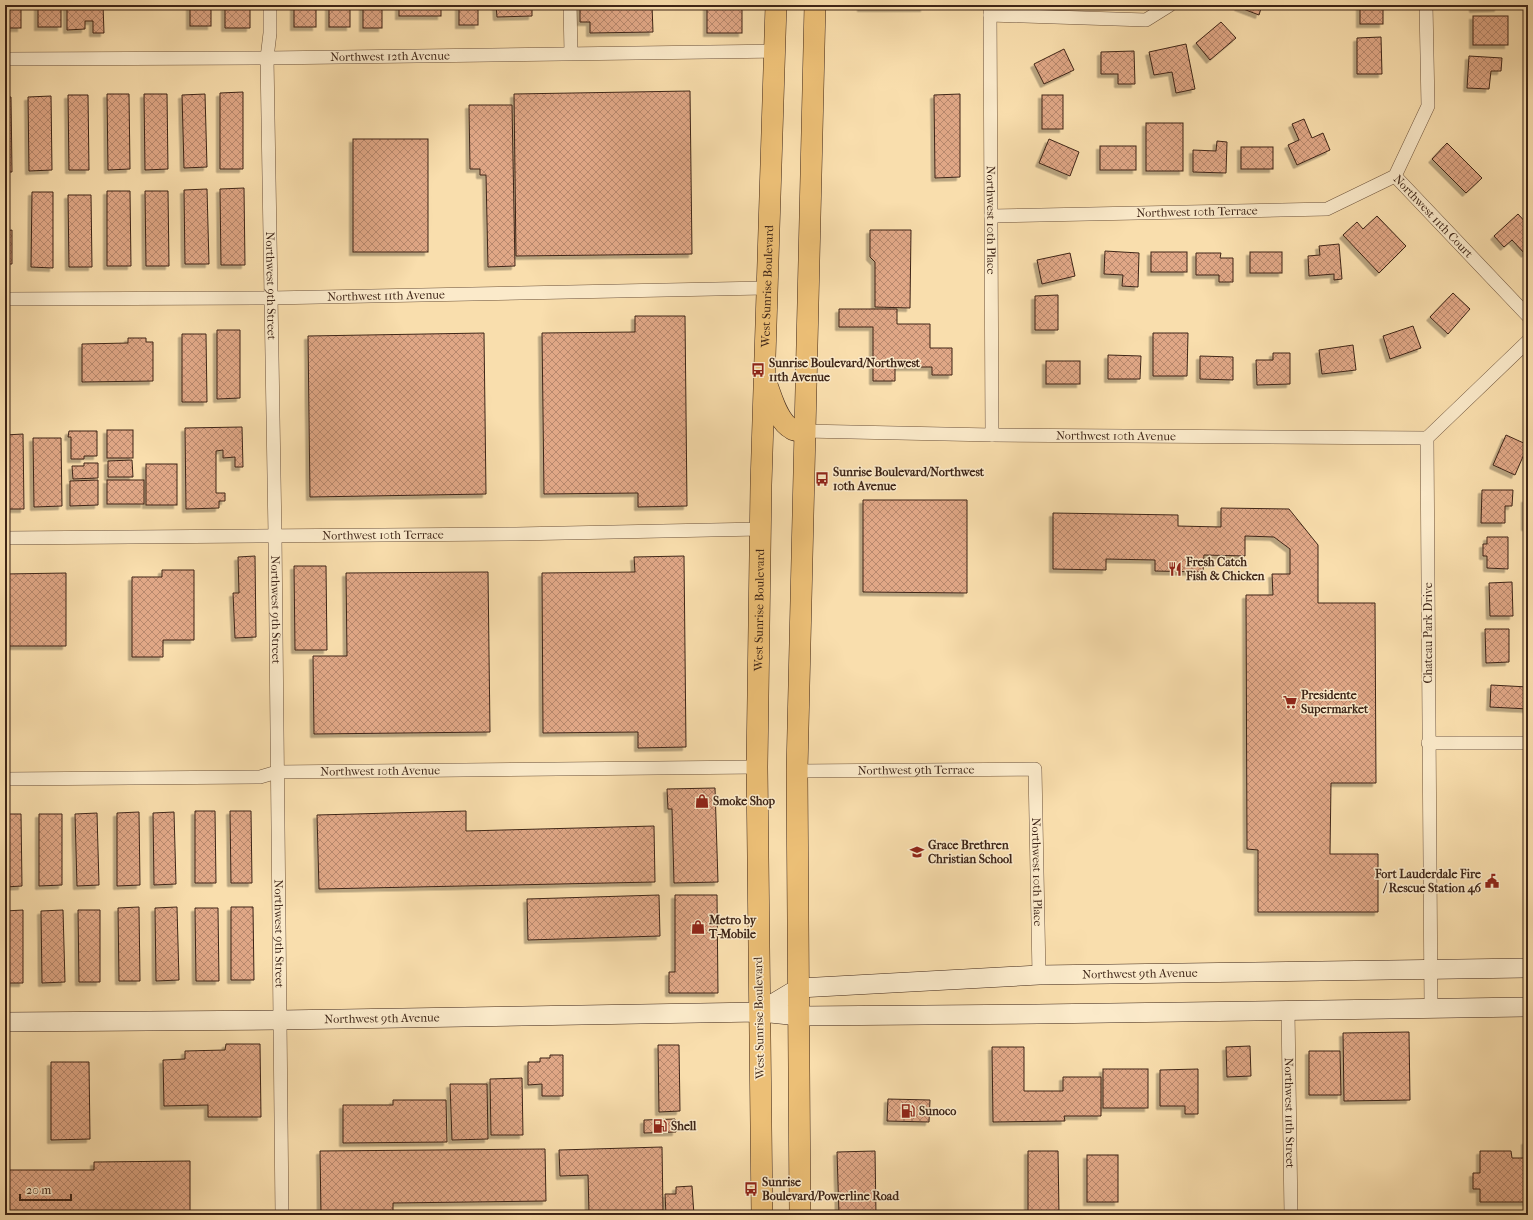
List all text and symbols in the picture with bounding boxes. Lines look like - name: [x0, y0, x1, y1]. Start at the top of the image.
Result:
- street label: Northwest 12th Avenue: [330, 48, 450, 64]
- street label: Northwest 10th Place: [984, 166, 998, 274]
- street label: Northwest 11th Court: [1391, 172, 1477, 261]
- street label: Northwest 10th Terrace: [1136, 203, 1258, 220]
- street label: West Sunrise Boulevard: [758, 224, 776, 349]
- street label: Northwest 9th Street: [263, 231, 279, 341]
- street label: Northwest 11th Avenue: [327, 287, 445, 304]
- place label: Sunrise Boulevard/Northwest 11th Avenue: [769, 356, 921, 384]
- bus stop icon: Sunrise Boulevard/Northwest 11th Avenue: [750, 362, 766, 378]
- street label: Northwest 10th Avenue: [1056, 428, 1176, 443]
- place label: Sunrise Boulevard/Northwest 10th Avenue: [833, 465, 985, 493]
- bus stop icon: Sunrise Boulevard/Northwest 10th Avenue: [814, 471, 830, 487]
- street label: Northwest 10th Terrace: [322, 528, 444, 543]
- street label: West Sunrise Boulevard: [751, 548, 767, 672]
- street label: Northwest 9th Street: [268, 555, 283, 665]
- place label: Fresh Catch Fish & Chicken: [1185, 555, 1266, 583]
- restaurant icon: Fresh Catch Fish & Chicken: [1167, 561, 1183, 577]
- street label: Chateau Park Drive: [1421, 582, 1435, 684]
- place label: Presidente Supermarket: [1301, 688, 1369, 717]
- supermarket icon: Presidente Supermarket: [1282, 694, 1298, 710]
- street label: Northwest 10th Avenue: [320, 763, 440, 779]
- street label: Northwest 9th Terrace: [858, 763, 974, 777]
- shop icon: Smoke Shop: [694, 793, 710, 809]
- place label: Smoke Shop: [713, 794, 776, 809]
- street label: Northwest 10th Place: [1029, 818, 1045, 926]
- place label: Grace Brethren Christian School: [928, 838, 1013, 866]
- school or university icon: Grace Brethren Christian School: [909, 844, 925, 860]
- place label: Fort Lauderdale Fire / Rescue Station 46: [1374, 867, 1481, 896]
- public building icon: Fort Lauderdale Fire / Rescue Station 46: [1484, 873, 1500, 889]
- street label: Northwest 9th Street: [272, 879, 287, 989]
- place label: Metro by T-Mobile: [708, 913, 757, 941]
- shop icon: Metro by T-Mobile: [690, 919, 706, 935]
- street label: West Sunrise Boulevard: [751, 956, 767, 1080]
- street label: Northwest 9th Avenue: [1082, 966, 1198, 981]
- street label: Northwest 9th Avenue: [324, 1010, 440, 1026]
- street label: Northwest 11th Street: [1282, 1058, 1297, 1169]
- fuel station icon: Sunoco: [900, 1103, 916, 1119]
- place label: Sunoco: [919, 1104, 956, 1118]
- fuel station icon: Shell: [652, 1118, 668, 1134]
- place label: Shell: [671, 1119, 697, 1133]
- place label: Sunrise Boulevard/Powerline Road: [762, 1175, 899, 1203]
- scale bar: [20, 1176, 71, 1202]
- bus stop icon: Sunrise Boulevard/Powerline Road: [743, 1181, 759, 1197]
- text: 20 m: [26, 1183, 51, 1197]

